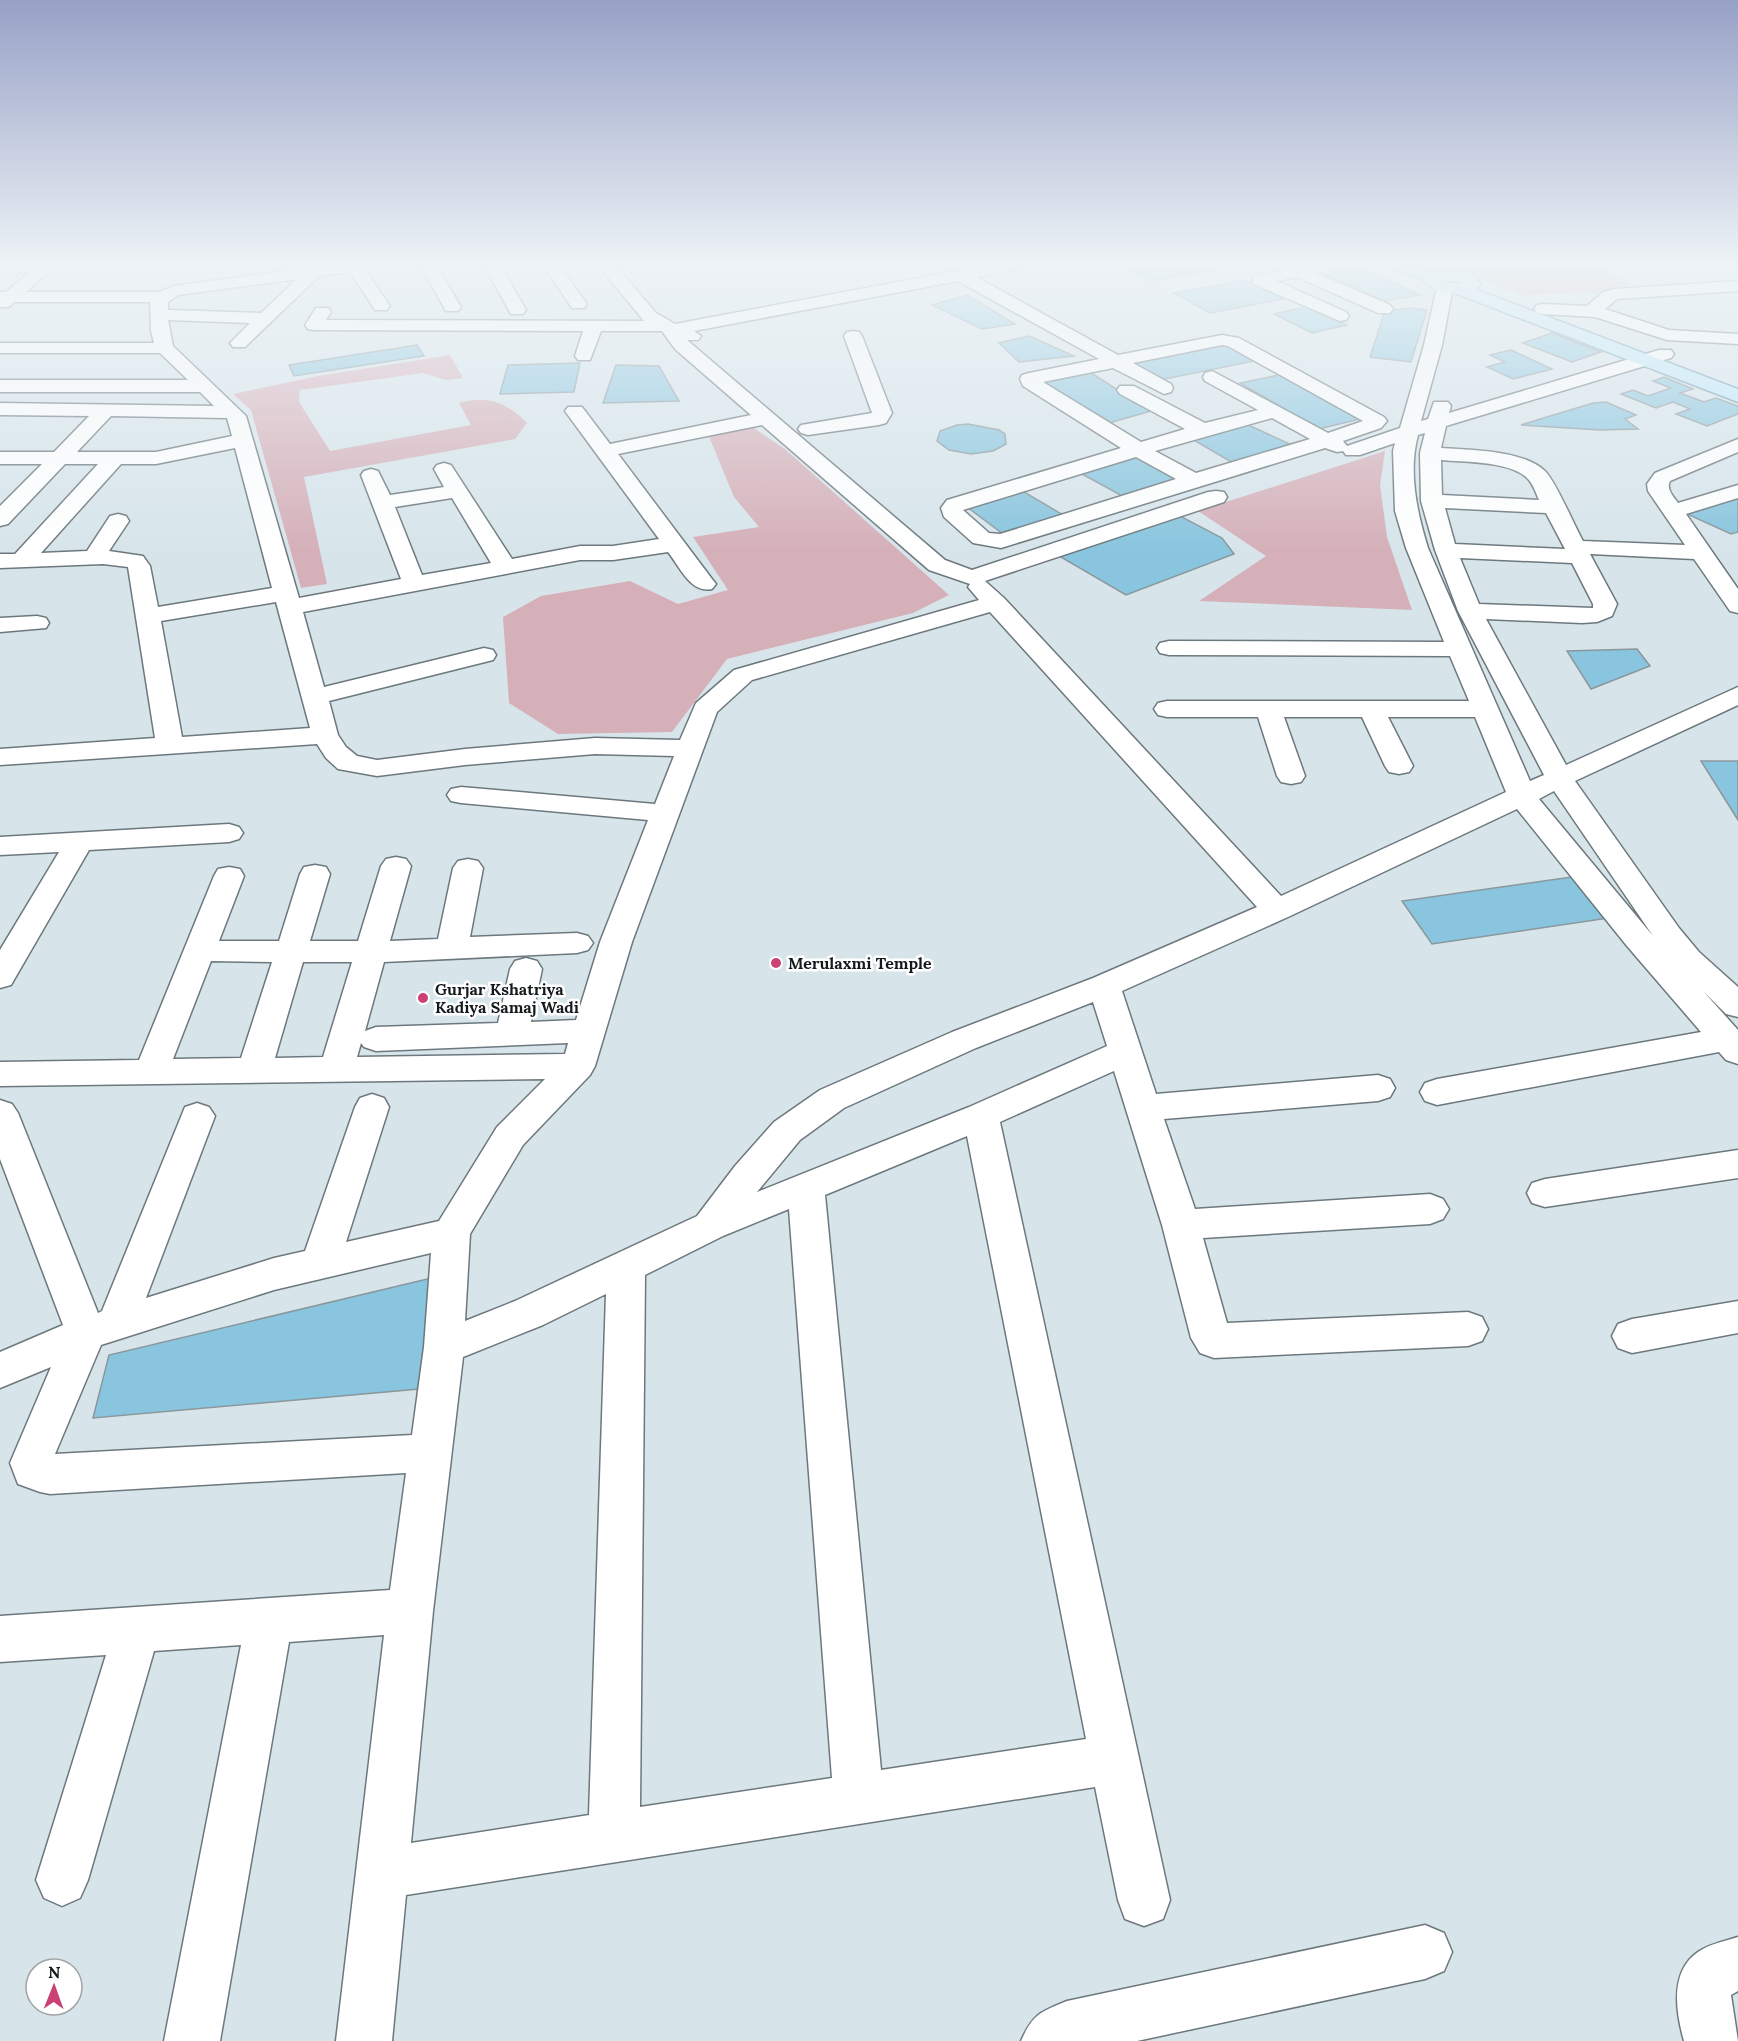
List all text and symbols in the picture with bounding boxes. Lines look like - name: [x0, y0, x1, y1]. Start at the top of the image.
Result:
- place label: Merulaxmi Temple: [788, 953, 932, 973]
- marker: Merulaxmi Temple: [769, 956, 783, 970]
- place label: Gurjar Kshatriya Kadiya Samaj Wadi: [435, 979, 579, 1017]
- marker: Gurjar Kshatriya Kadiya Samaj Wadi: [416, 991, 430, 1005]
- north arrow: [24, 1957, 84, 2017]
- text: N: [48, 1962, 61, 1982]

